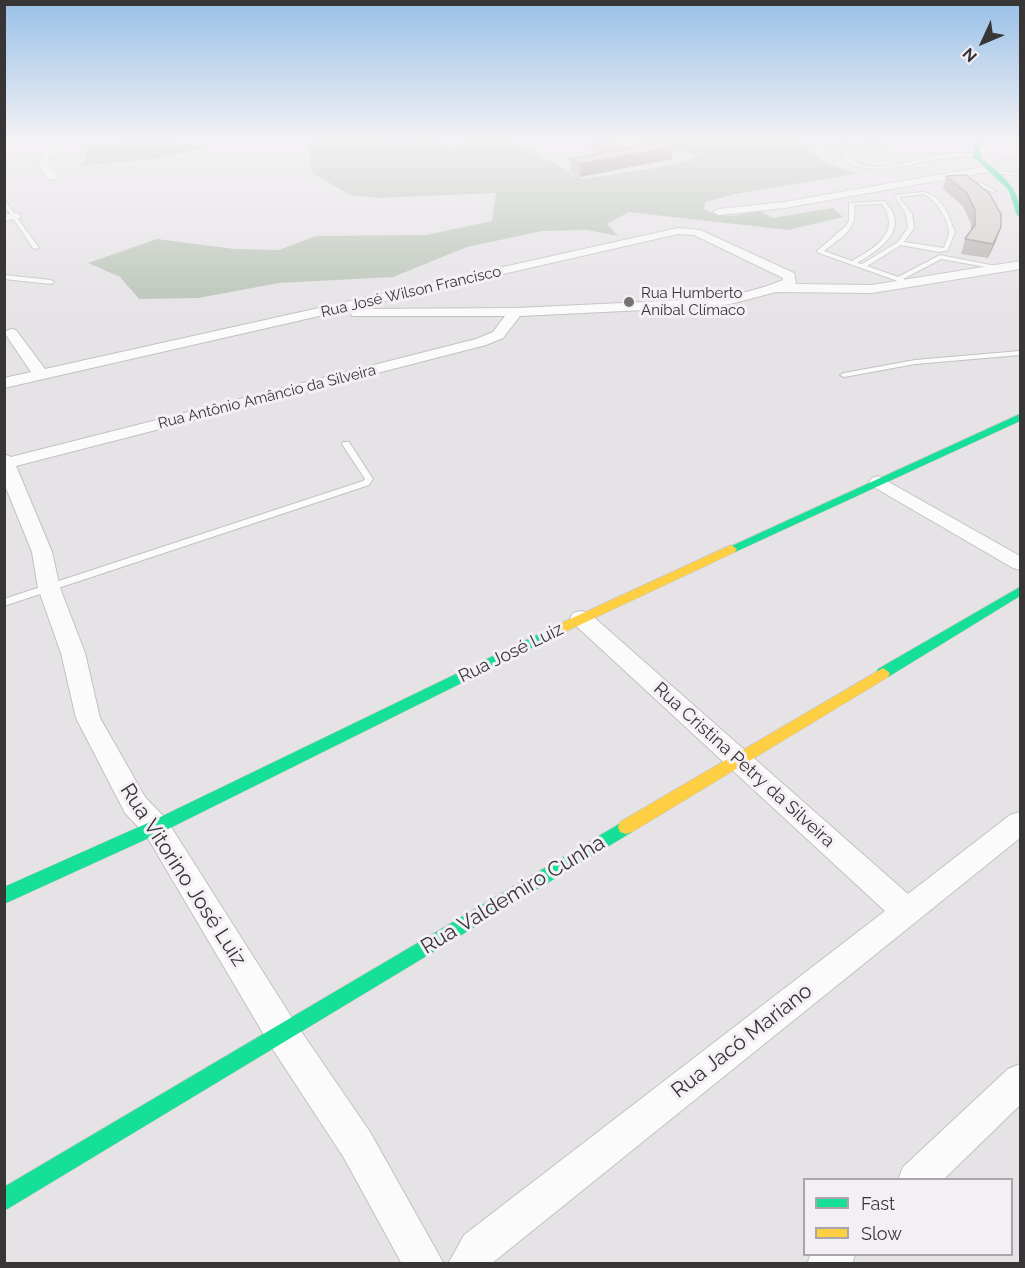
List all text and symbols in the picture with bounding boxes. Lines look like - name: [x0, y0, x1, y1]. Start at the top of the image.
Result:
- north arrow: [953, 12, 1013, 72]
- text: N: [959, 44, 981, 66]
- street label: Rua José Wilson Francisco: [319, 262, 503, 322]
- place label: Rua Humberto Aníbal Clímaco: [641, 284, 745, 319]
- marker: Rua Humberto Aníbal Clímaco: [622, 295, 636, 309]
- street label: Rua Antônio Amâncio da Silveira: [156, 361, 378, 433]
- street label: Rua José Luiz: [455, 618, 567, 688]
- street label: Rua Cristina Petry da Silveira: [649, 678, 839, 852]
- street label: Rua Vitorino José Luiz: [114, 779, 252, 971]
- street label: Rua Valdemiro Cunha: [416, 830, 610, 960]
- street label: Rua Jacó Mariano: [667, 978, 817, 1104]
- legend: [803, 1178, 1013, 1256]
- text: Fast: [861, 1193, 895, 1214]
- text: Slow: [861, 1223, 902, 1244]

